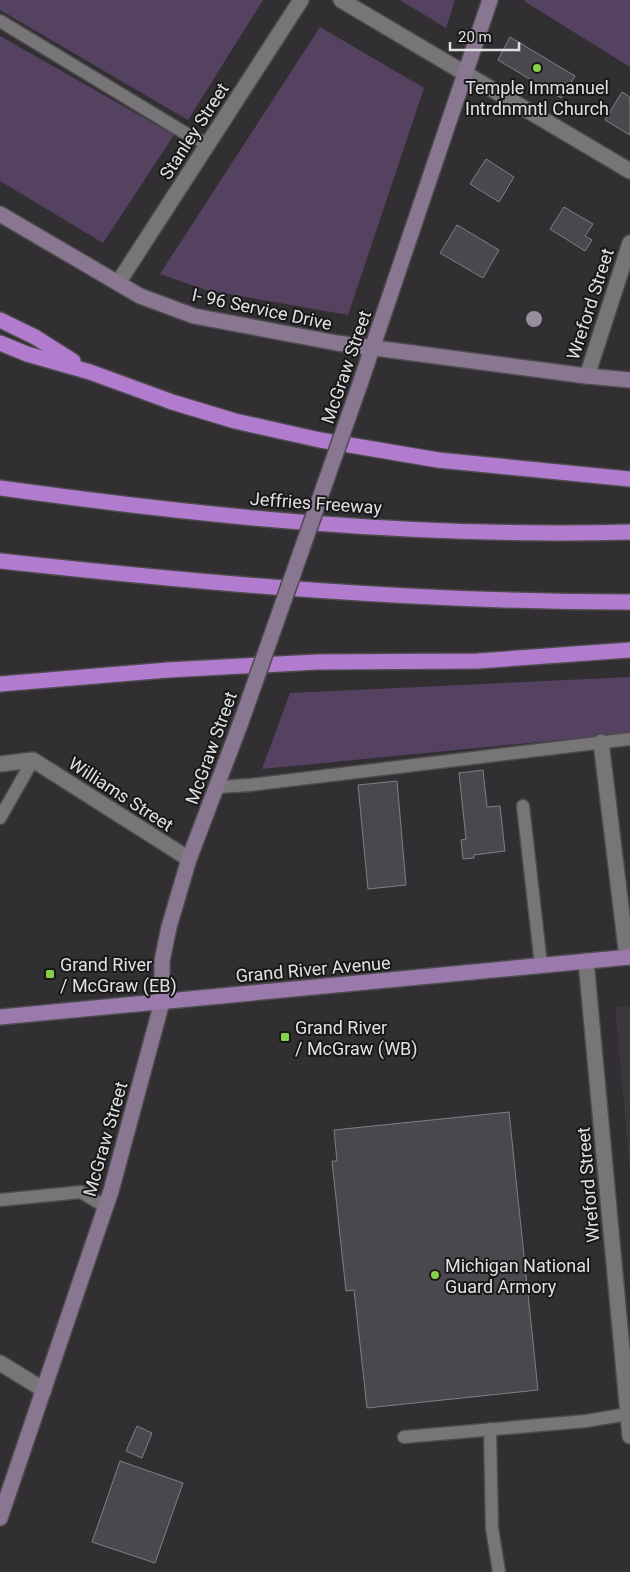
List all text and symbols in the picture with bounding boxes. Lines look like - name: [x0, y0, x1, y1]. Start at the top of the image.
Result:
- scale bar: [450, 20, 519, 52]
- text: 20 m: [458, 28, 492, 46]
- marker: Temple Immanuel Intrdnmntl Church: [531, 62, 543, 74]
- place label: Temple Immanuel Intrdnmntl Church: [465, 77, 609, 119]
- street label: Stanley Street: [155, 79, 233, 183]
- street label: Wreford Street: [562, 246, 618, 362]
- street label: I- 96 Service Drive: [190, 284, 334, 334]
- street label: McGraw Street: [317, 307, 375, 426]
- street label: Jeffries Freeway: [249, 488, 383, 518]
- street label: McGraw Street: [181, 689, 241, 807]
- street label: Williams Street: [65, 752, 177, 836]
- street label: Grand River Avenue: [235, 952, 391, 986]
- place label: Grand River / McGraw (EB): [60, 954, 177, 997]
- marker: Grand River / McGraw (EB): [44, 968, 56, 980]
- place label: Grand River / McGraw (WB): [295, 1017, 418, 1060]
- marker: Grand River / McGraw (WB): [279, 1031, 291, 1043]
- street label: McGraw Street: [79, 1079, 131, 1199]
- street label: Wreford Street: [572, 1126, 604, 1244]
- place label: Michigan National Guard Armory: [445, 1255, 590, 1297]
- marker: Michigan National Guard Armory: [429, 1269, 441, 1281]

